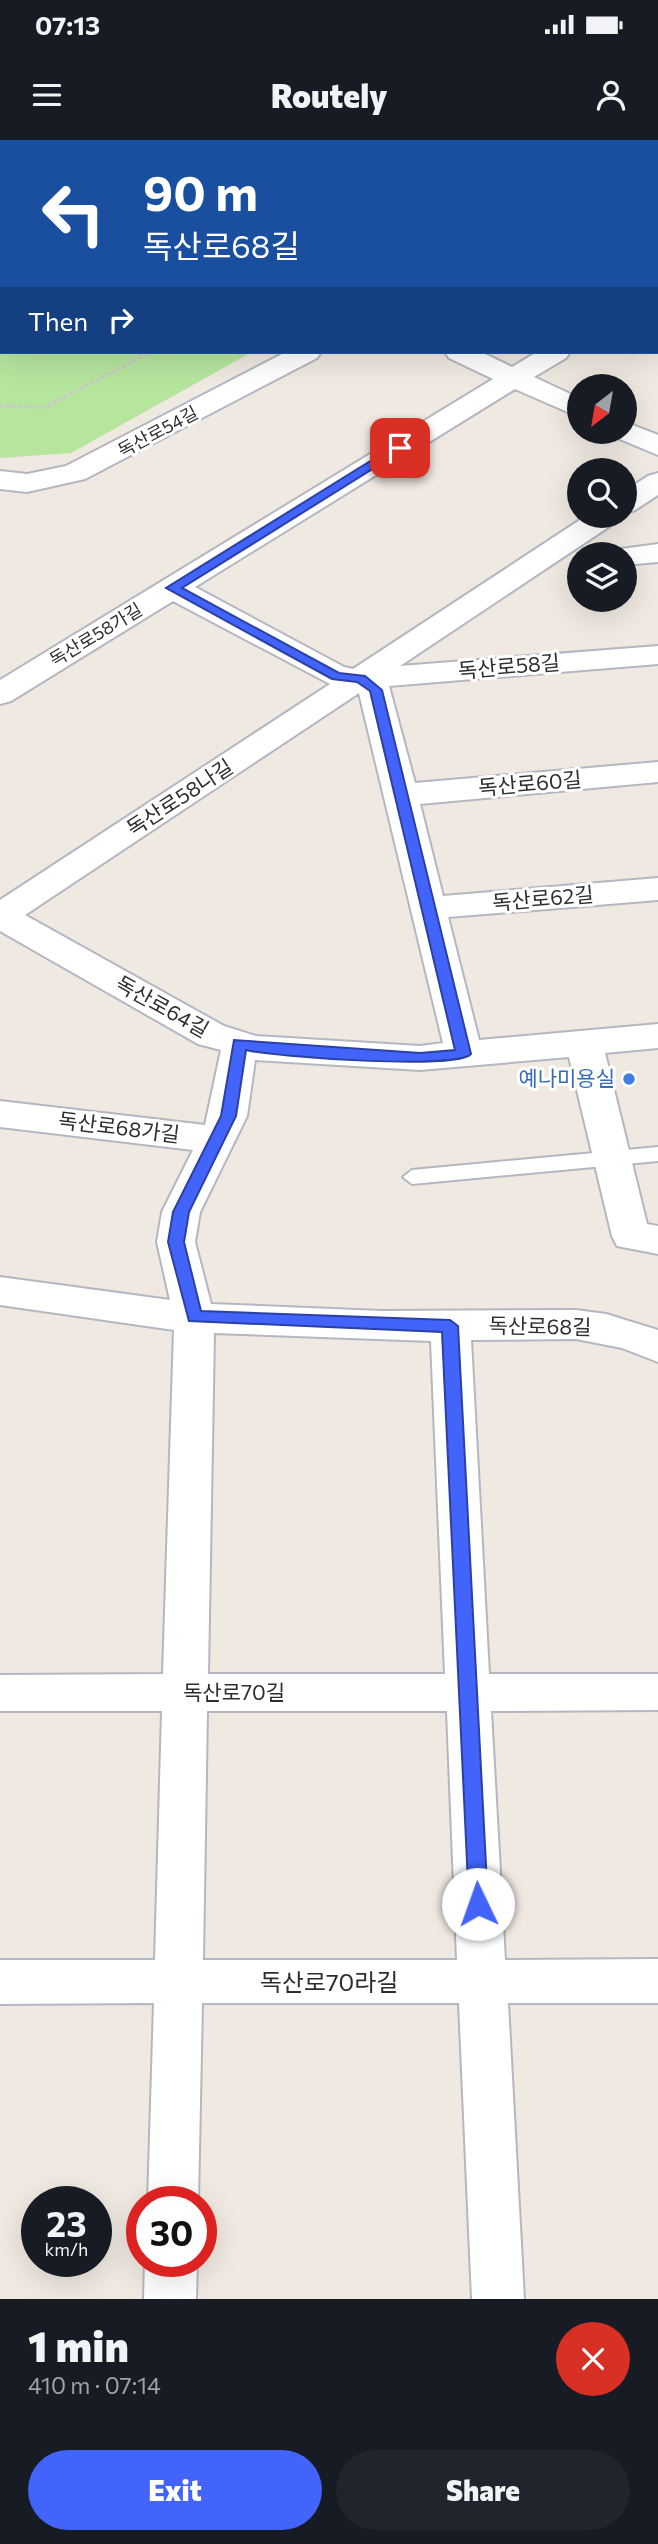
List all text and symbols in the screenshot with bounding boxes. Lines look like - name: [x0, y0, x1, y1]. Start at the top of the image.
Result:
- text: 07:13: [35, 9, 100, 40]
- text: Routely: [271, 75, 387, 115]
- icon: menu: [28, 76, 66, 114]
- icon: person: [592, 76, 630, 114]
- text: 90 m: [143, 161, 258, 221]
- icon: left: [28, 168, 119, 259]
- text: 독산로68길: [143, 225, 300, 265]
- icon: right: [102, 301, 140, 339]
- text: Then: [28, 305, 88, 336]
- north arrow: [567, 374, 637, 444]
- map controls: [567, 374, 637, 612]
- street label: 독산로54길: [114, 401, 201, 461]
- pin: [370, 418, 430, 478]
- icon: arrive: [381, 429, 419, 467]
- button: search: [567, 458, 637, 528]
- button: layers: [567, 542, 637, 612]
- street label: 독산로58가길: [45, 598, 146, 670]
- street label: 독산로58길: [457, 649, 561, 682]
- street label: 독산로58나길: [121, 753, 237, 840]
- street label: 독산로60길: [477, 766, 583, 799]
- street label: 독산로62길: [491, 881, 595, 914]
- street label: 독산로64길: [112, 970, 214, 1042]
- place label: 예나미용실: [518, 1065, 615, 1090]
- marker: 예나미용실: [621, 1071, 637, 1087]
- street label: 독산로68가길: [57, 1107, 181, 1146]
- street label: 독산로68길: [488, 1312, 592, 1339]
- street label: 독산로70길: [183, 1679, 285, 1704]
- position arrow: [441, 1867, 515, 1941]
- street label: 독산로70라길: [260, 1967, 398, 1996]
- speed limit sign: 30: [126, 2186, 217, 2277]
- text: 23: [46, 2201, 87, 2244]
- text: km/h: [45, 2238, 88, 2260]
- text: 1 min: [28, 2319, 129, 2371]
- button: close: [556, 2322, 630, 2396]
- text: 410 m · 07:14: [28, 2371, 161, 2399]
- button: Exit: [28, 2450, 322, 2530]
- button: Share: [336, 2450, 630, 2530]

